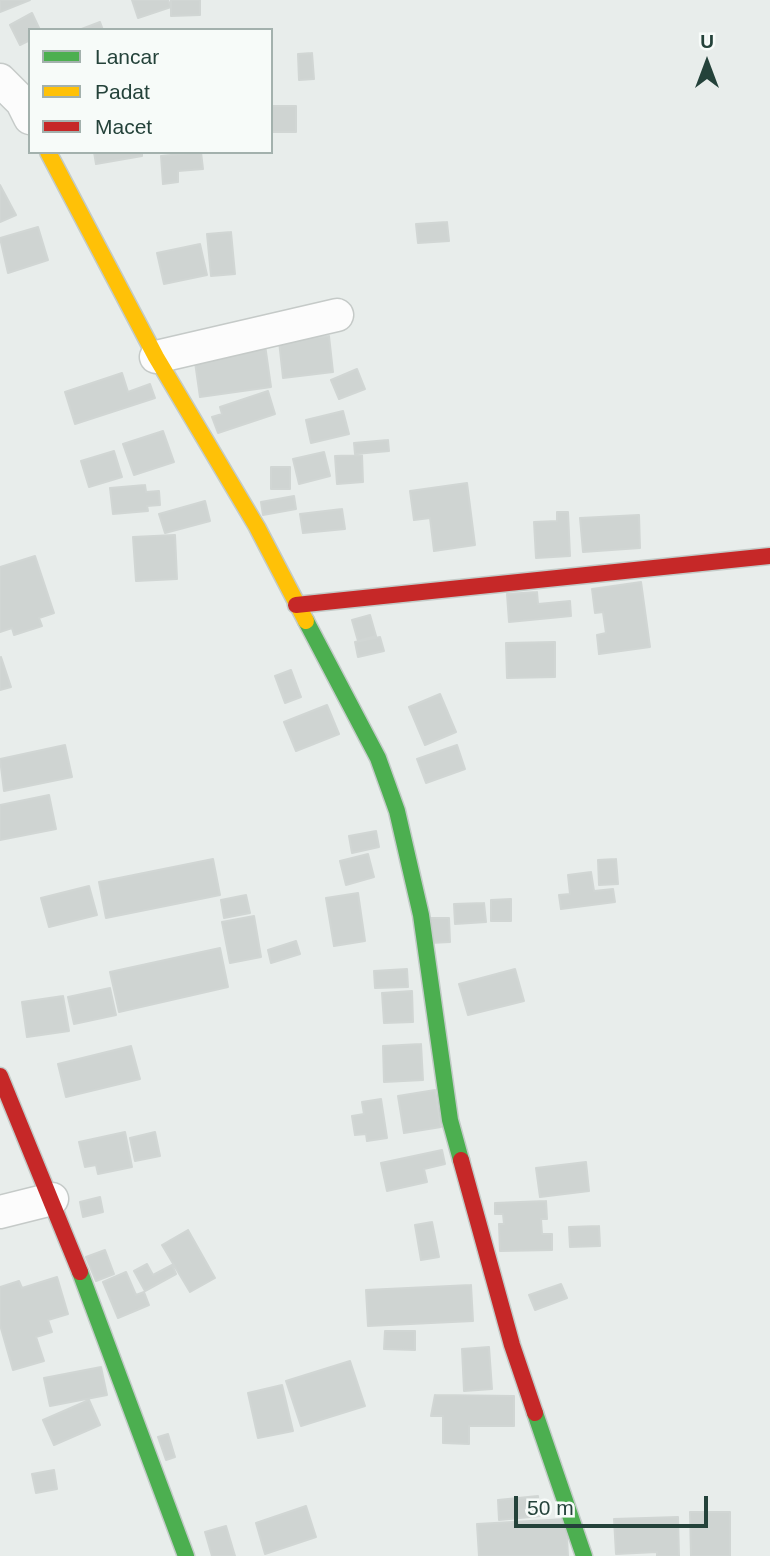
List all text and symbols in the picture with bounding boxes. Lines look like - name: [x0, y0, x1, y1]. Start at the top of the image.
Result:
- legend: [28, 28, 273, 154]
- north arrow: [672, 28, 742, 98]
- text: U: [700, 31, 714, 52]
- text: Lancar: [95, 45, 159, 68]
- text: Padat: [95, 80, 150, 103]
- text: Macet: [95, 115, 152, 138]
- scale bar: [518, 1482, 712, 1526]
- text: 50 m: [527, 1496, 574, 1519]

